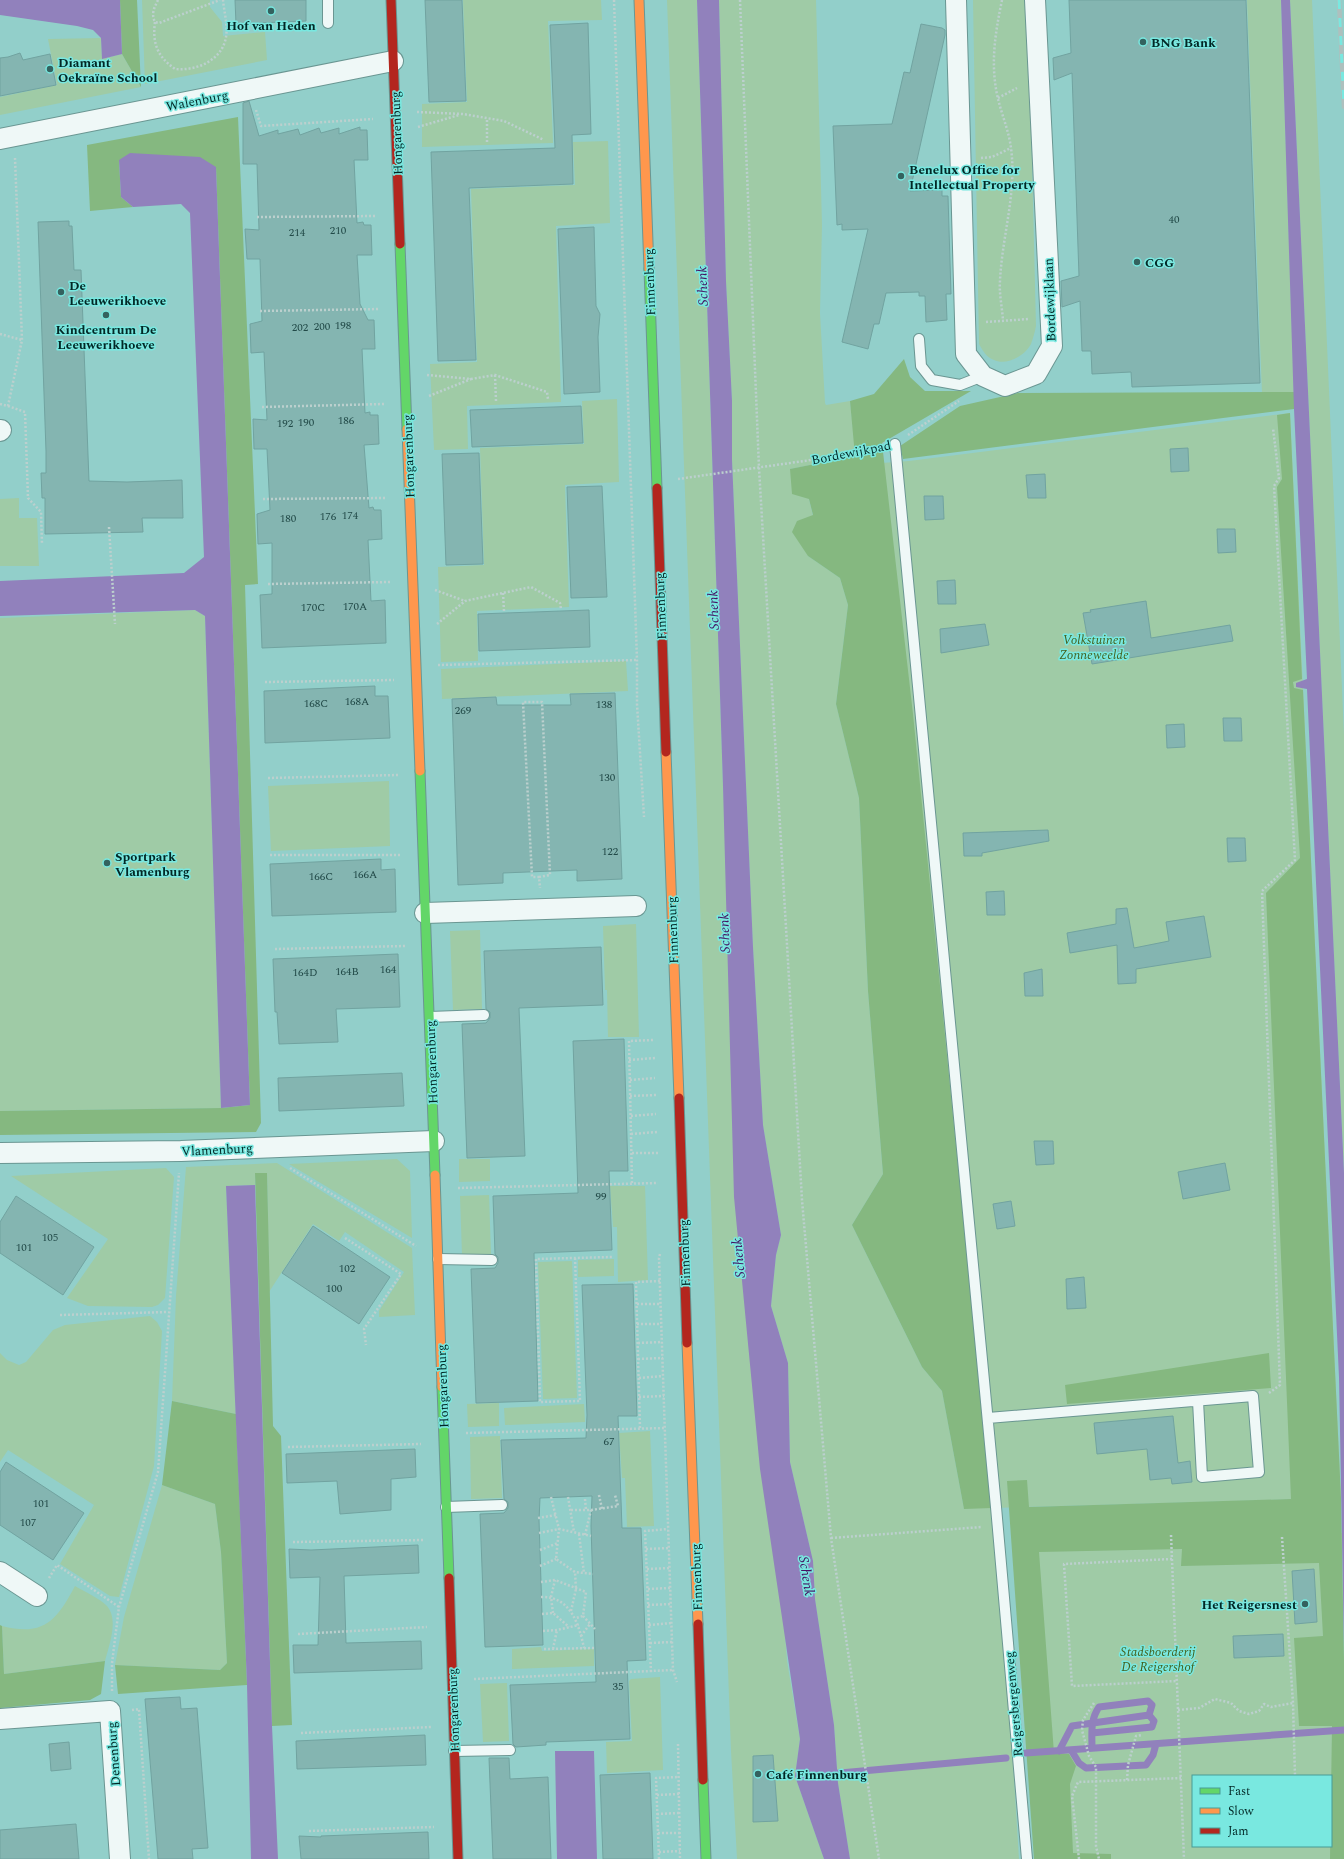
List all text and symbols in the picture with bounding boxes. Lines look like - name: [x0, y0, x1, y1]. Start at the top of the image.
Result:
- marker: Hof van Heden: [266, 6, 276, 16]
- place label: Hof van Heden: [226, 16, 316, 36]
- place label: BNG Bank: [1151, 33, 1216, 53]
- marker: BNG Bank: [1138, 37, 1148, 47]
- place label: Diamant Oekraïne School: [58, 53, 157, 88]
- marker: Diamant Oekraïne School: [45, 64, 55, 74]
- street label: Walenburg: [164, 85, 230, 117]
- street label: Hongarenburg: [386, 91, 408, 175]
- place label: Benelux Office for Intellectual Property: [909, 160, 1035, 195]
- marker: Benelux Office for Intellectual Property: [896, 171, 906, 181]
- house number: 40: [1169, 211, 1180, 228]
- house number: 210: [330, 222, 347, 239]
- house number: 214: [289, 224, 306, 241]
- street label: Finnenburg: [639, 248, 661, 316]
- place label: CGG: [1145, 253, 1174, 273]
- street label: Bordewijklaan: [1039, 257, 1061, 342]
- marker: CGG: [1132, 257, 1142, 267]
- water label: Schenk: [691, 265, 714, 306]
- place label: De Leeuwerikhoeve: [69, 276, 166, 311]
- marker: De Leeuwerikhoeve: [56, 287, 66, 297]
- marker: Kindcentrum De Leeuwerikhoeve: [101, 310, 111, 320]
- house number: 198: [335, 317, 352, 334]
- house number: 200: [314, 318, 331, 335]
- house number: 202: [292, 319, 309, 336]
- place label: Kindcentrum De Leeuwerikhoeve: [56, 320, 156, 355]
- house number: 186: [338, 412, 355, 429]
- house number: 190: [298, 414, 315, 431]
- street label: Hongarenburg: [398, 414, 420, 498]
- house number: 192: [277, 415, 294, 432]
- street label: Bordewijkpad: [810, 435, 893, 470]
- house number: 174: [342, 507, 359, 524]
- house number: 176: [320, 508, 337, 525]
- house number: 180: [280, 510, 297, 527]
- street label: Finnenburg: [650, 572, 672, 640]
- water label: Schenk: [702, 589, 725, 630]
- house number: 170A: [343, 598, 367, 615]
- house number: 170C: [301, 599, 325, 616]
- park label: Volkstuinen Zonneweelde: [1059, 630, 1129, 665]
- house number: 168A: [345, 693, 369, 710]
- house number: 168C: [304, 695, 328, 712]
- house number: 138: [596, 696, 613, 713]
- house number: 269: [455, 702, 472, 719]
- house number: 130: [599, 769, 616, 786]
- house number: 122: [602, 843, 619, 860]
- place label: Sportpark Vlamenburg: [115, 847, 190, 882]
- marker: Sportpark Vlamenburg: [102, 858, 112, 868]
- house number: 166A: [353, 866, 377, 883]
- house number: 166C: [309, 868, 333, 885]
- street label: Finnenburg: [662, 896, 684, 964]
- water label: Schenk: [713, 912, 736, 953]
- house number: 164: [380, 961, 397, 978]
- house number: 164B: [335, 963, 359, 980]
- house number: 164D: [292, 964, 318, 981]
- street label: Hongarenburg: [421, 1020, 443, 1104]
- street label: Vlamenburg: [181, 1138, 253, 1162]
- house number: 99: [596, 1188, 607, 1205]
- street label: Finnenburg: [674, 1219, 696, 1287]
- house number: 105: [42, 1229, 58, 1246]
- water label: Schenk: [726, 1237, 751, 1279]
- house number: 101: [16, 1239, 32, 1256]
- house number: 102: [339, 1260, 356, 1277]
- house number: 100: [326, 1280, 343, 1297]
- street label: Hongarenburg: [432, 1344, 454, 1428]
- house number: 67: [604, 1433, 615, 1450]
- house number: 101: [33, 1495, 49, 1512]
- house number: 107: [20, 1514, 37, 1531]
- street label: Finnenburg: [686, 1543, 708, 1611]
- water label: Schenk: [793, 1555, 820, 1598]
- place label: Het Reigersnest: [1202, 1595, 1297, 1615]
- marker: Het Reigersnest: [1300, 1599, 1310, 1609]
- park label: Stadsboerderij De Reigershof: [1120, 1642, 1197, 1677]
- street label: Reigersbergenweg: [999, 1650, 1029, 1757]
- street label: Hongarenburg: [443, 1668, 465, 1752]
- house number: 35: [613, 1678, 624, 1695]
- street label: Denenburg: [102, 1721, 126, 1787]
- place label: Café Finnenburg: [766, 1765, 867, 1785]
- marker: Café Finnenburg: [753, 1769, 763, 1779]
- legend: [1192, 1775, 1332, 1847]
- text: Fast: [1228, 1782, 1250, 1801]
- text: Slow: [1228, 1802, 1254, 1821]
- text: Jam: [1228, 1822, 1249, 1841]

